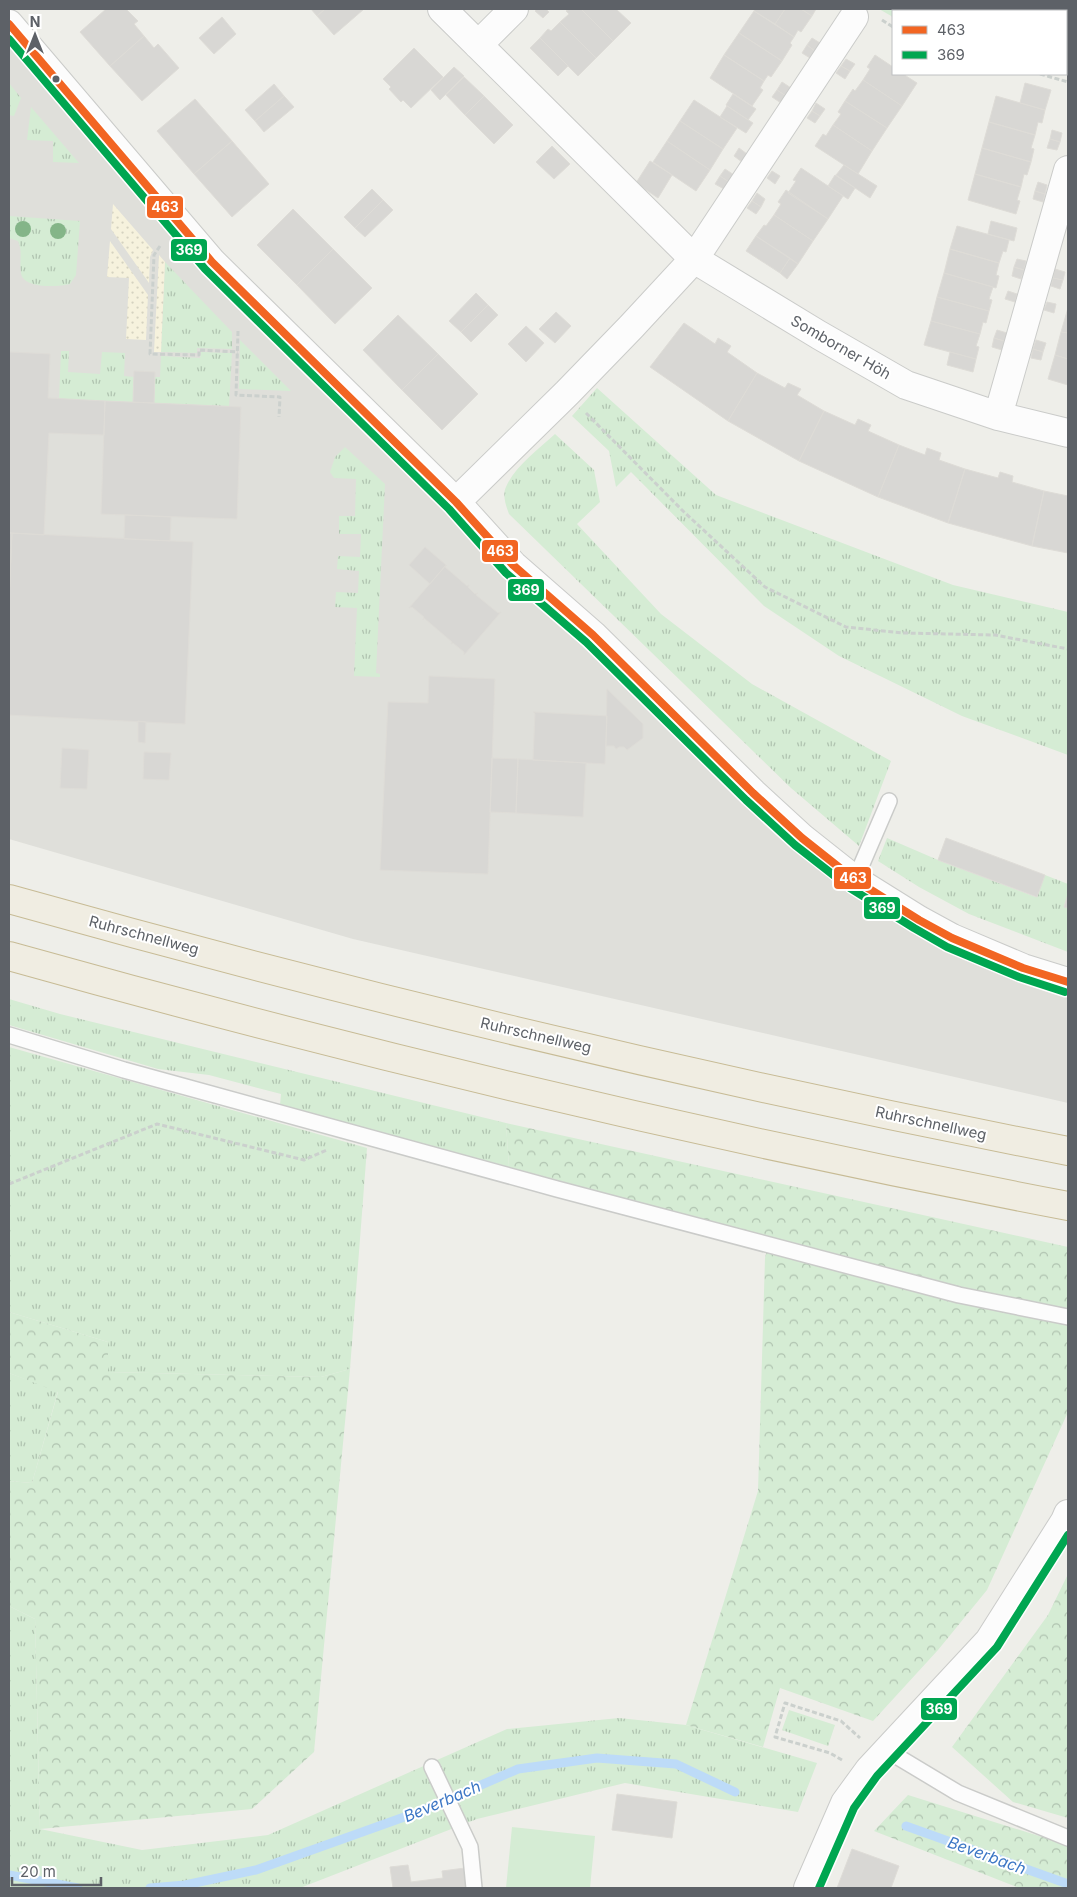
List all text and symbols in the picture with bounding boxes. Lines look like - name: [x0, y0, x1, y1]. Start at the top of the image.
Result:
- north arrow: [10, 10, 60, 60]
- legend: [892, 10, 1067, 75]
- text: N: [30, 13, 40, 30]
- text: 463: [937, 20, 965, 39]
- text: 369: [937, 45, 965, 64]
- unlabelled marker: [51, 74, 61, 84]
- line badge: 463: [146, 195, 184, 219]
- text: 463: [151, 198, 179, 215]
- line badge: 369: [170, 238, 208, 262]
- text: 369: [175, 241, 203, 258]
- street label: Somborner Höh: [788, 311, 894, 383]
- line badge: 463: [481, 539, 519, 563]
- text: 463: [486, 542, 514, 559]
- line badge: 369: [507, 578, 545, 602]
- text: 369: [512, 581, 540, 598]
- line badge: 463: [833, 866, 872, 890]
- text: 463: [839, 869, 867, 886]
- line badge: 369: [863, 896, 901, 920]
- text: 369: [868, 899, 896, 916]
- street label: Ruhrschnellweg: [87, 911, 201, 959]
- street label: Ruhrschnellweg: [479, 1013, 593, 1057]
- street label: Ruhrschnellweg: [874, 1102, 988, 1144]
- line badge: 369: [920, 1697, 958, 1721]
- text: 369: [925, 1700, 953, 1717]
- water label: Beverbach: [400, 1776, 484, 1826]
- water label: Beverbach: [945, 1832, 1029, 1878]
- scale bar: [12, 1854, 101, 1886]
- text: 20 m: [20, 1862, 56, 1881]

